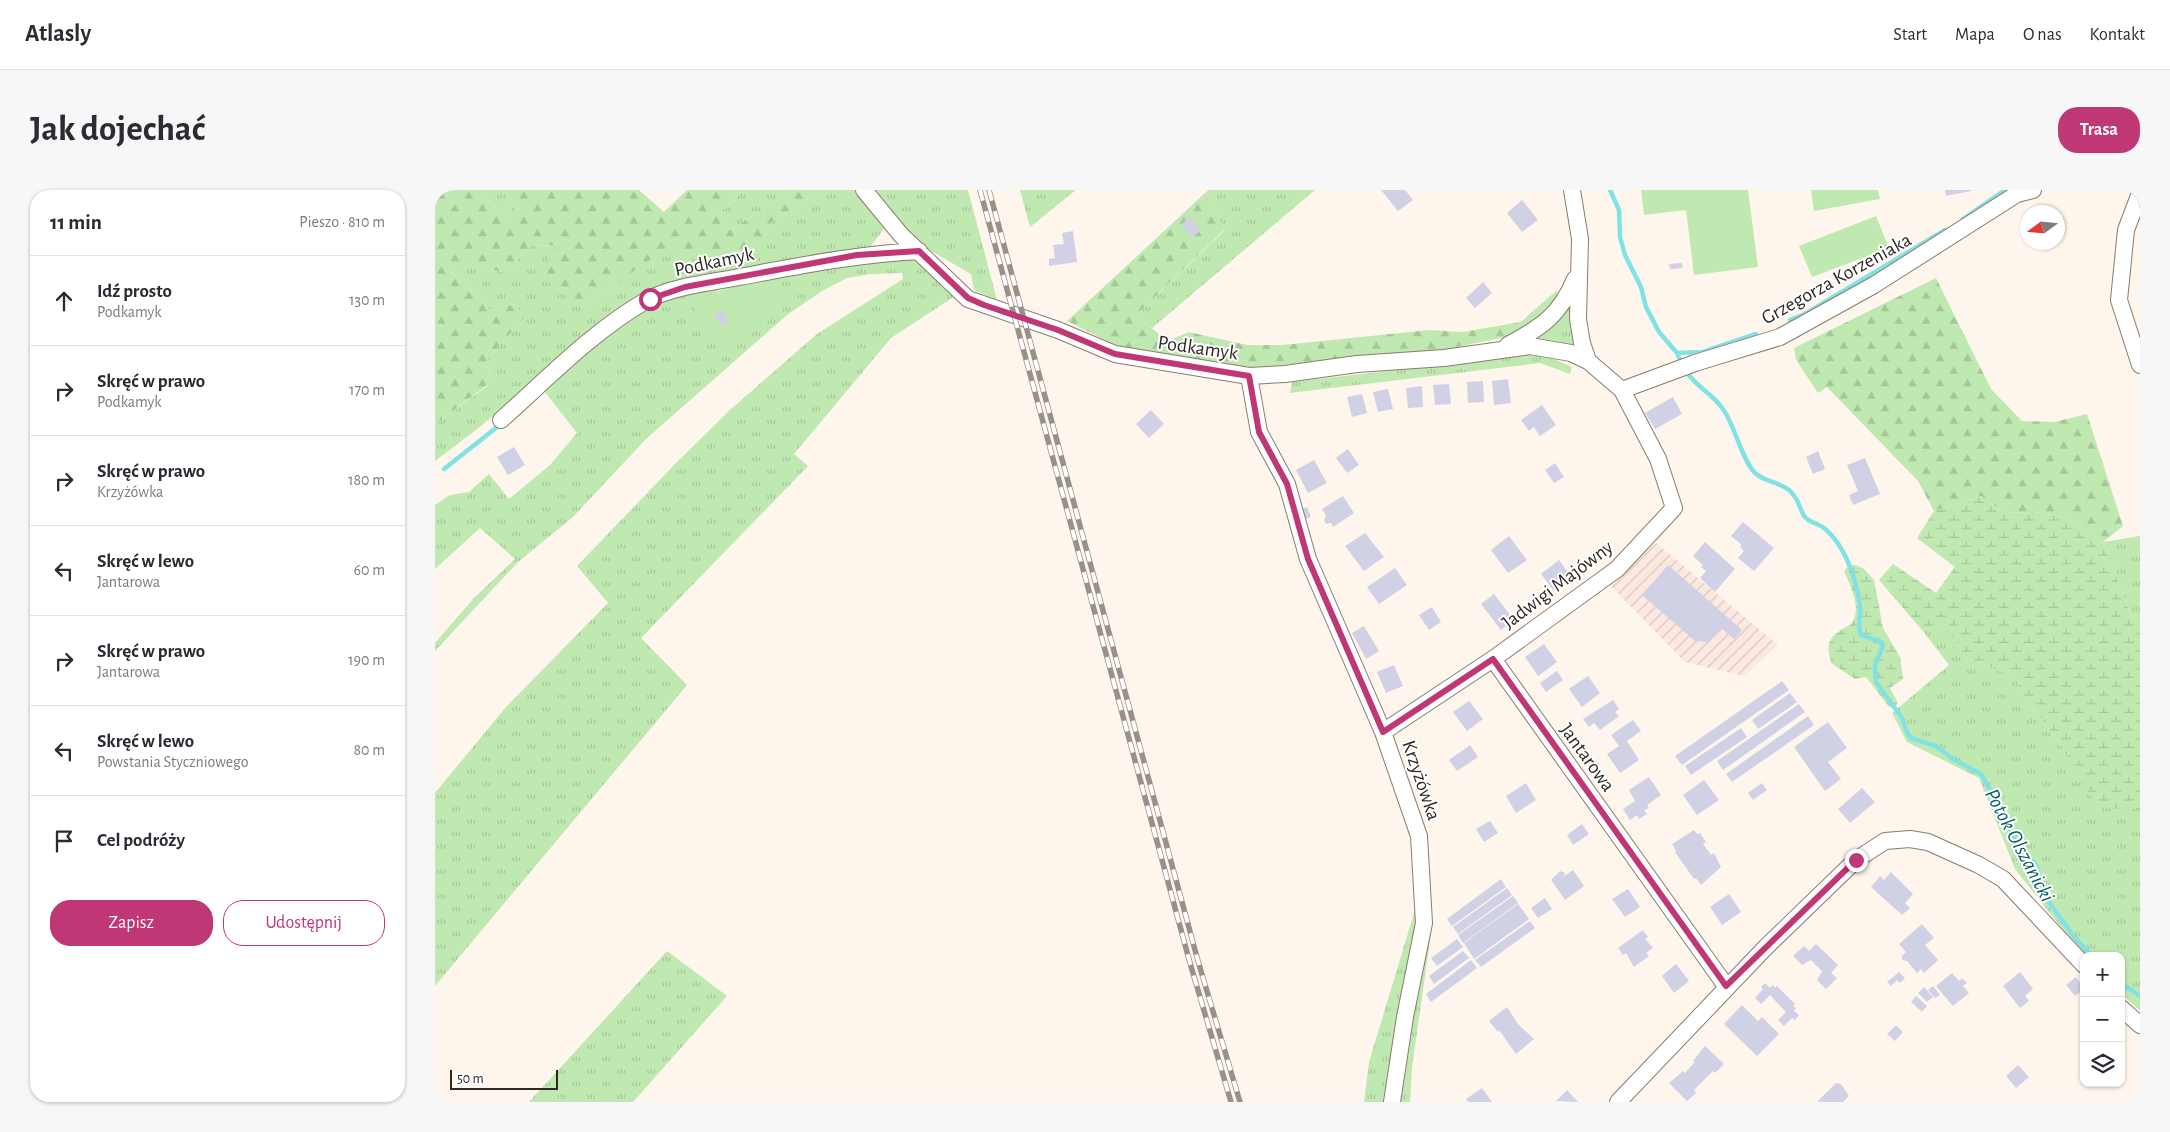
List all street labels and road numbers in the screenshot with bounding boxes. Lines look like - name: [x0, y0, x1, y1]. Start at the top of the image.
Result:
- street label: Grzegorza Korzeniaka: [1758, 229, 1915, 328]
- street label: Podkamyk: [673, 244, 756, 280]
- street label: Podkamyk: [1156, 332, 1239, 364]
- street label: Jadwigi Majówny: [1498, 536, 1617, 633]
- street label: Jantarowa: [1556, 720, 1618, 795]
- street label: Krzyżówka: [1398, 738, 1444, 823]

